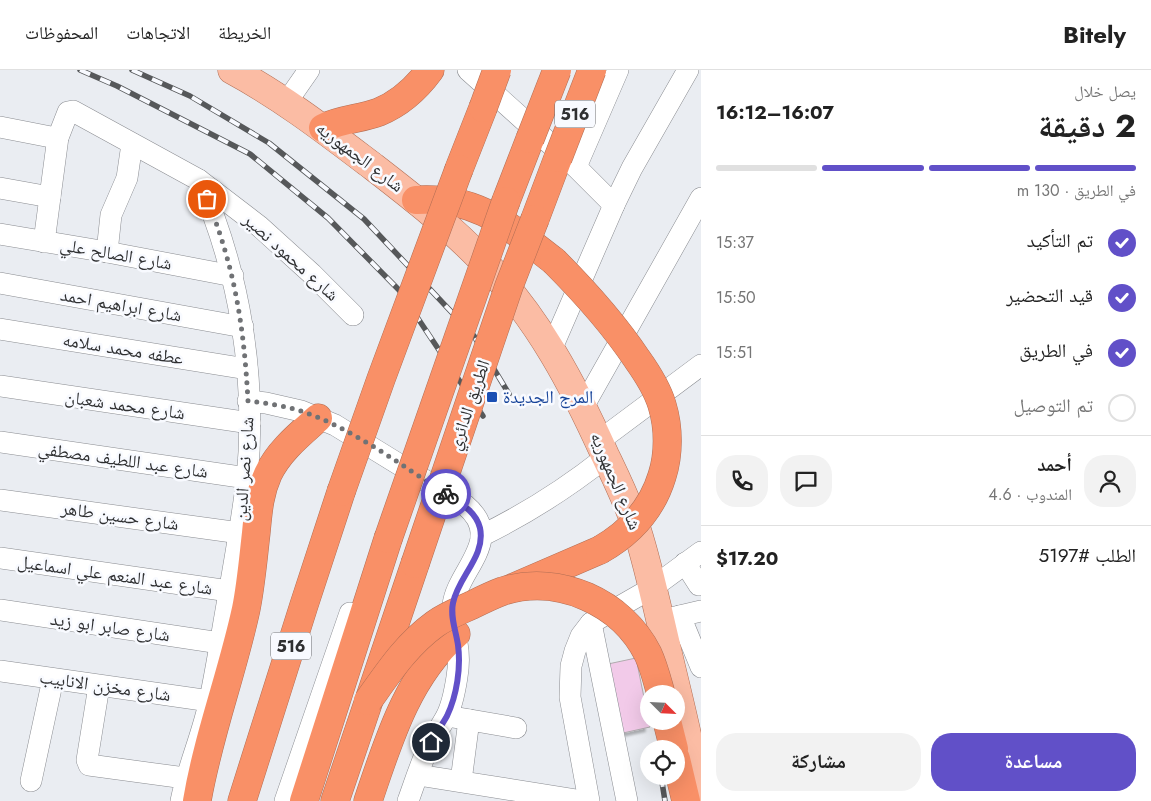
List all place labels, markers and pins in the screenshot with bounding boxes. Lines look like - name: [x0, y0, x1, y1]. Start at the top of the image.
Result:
- pin: [186, 178, 228, 220]
- place label: المرج الجديدة: [503, 384, 593, 410]
- marker: المرج الجديدة: [485, 390, 499, 404]
- pin: [410, 721, 452, 763]

